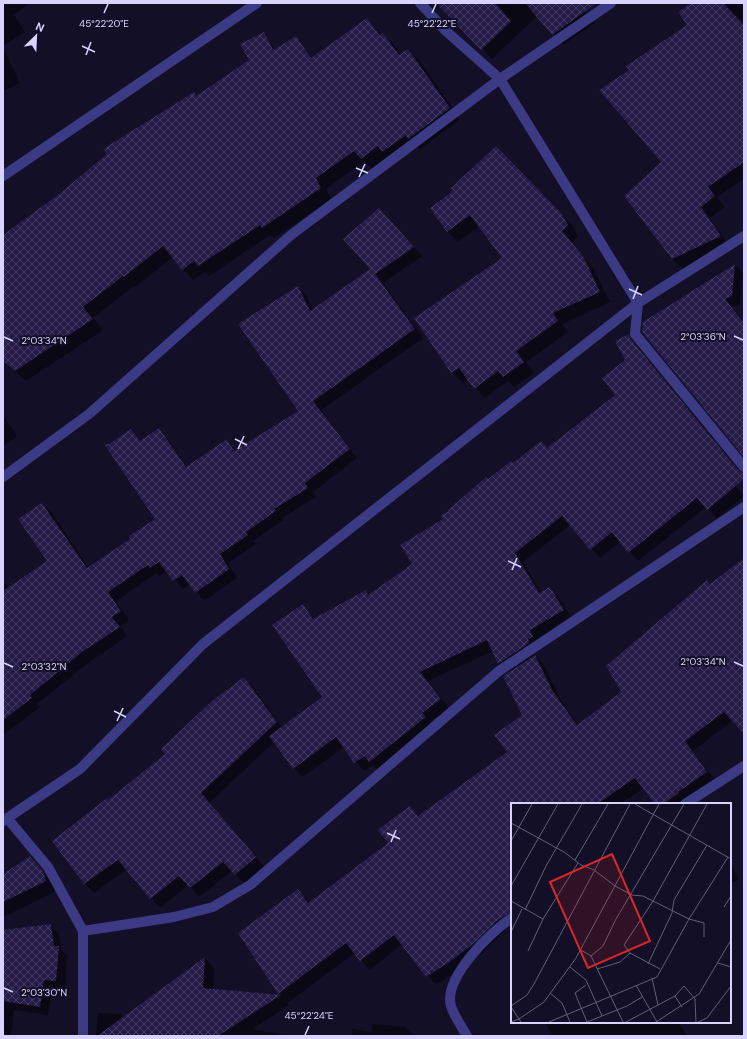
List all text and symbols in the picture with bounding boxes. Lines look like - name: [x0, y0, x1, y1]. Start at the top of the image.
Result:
- north arrow: [16, 16, 56, 56]
- text: 45°22'20"E: [79, 17, 129, 30]
- text: 45°22'22"E: [408, 17, 457, 30]
- text: N: [34, 19, 47, 35]
- text: 2°03'36"N: [680, 330, 726, 343]
- text: 2°03'34"N: [21, 334, 67, 347]
- text: 2°03'34"N: [680, 655, 726, 668]
- text: 2°03'32"N: [21, 660, 67, 673]
- inset map: [511, 803, 731, 1023]
- text: 2°03'30"N: [21, 986, 67, 999]
- text: 45°22'24"E: [285, 1009, 334, 1022]

